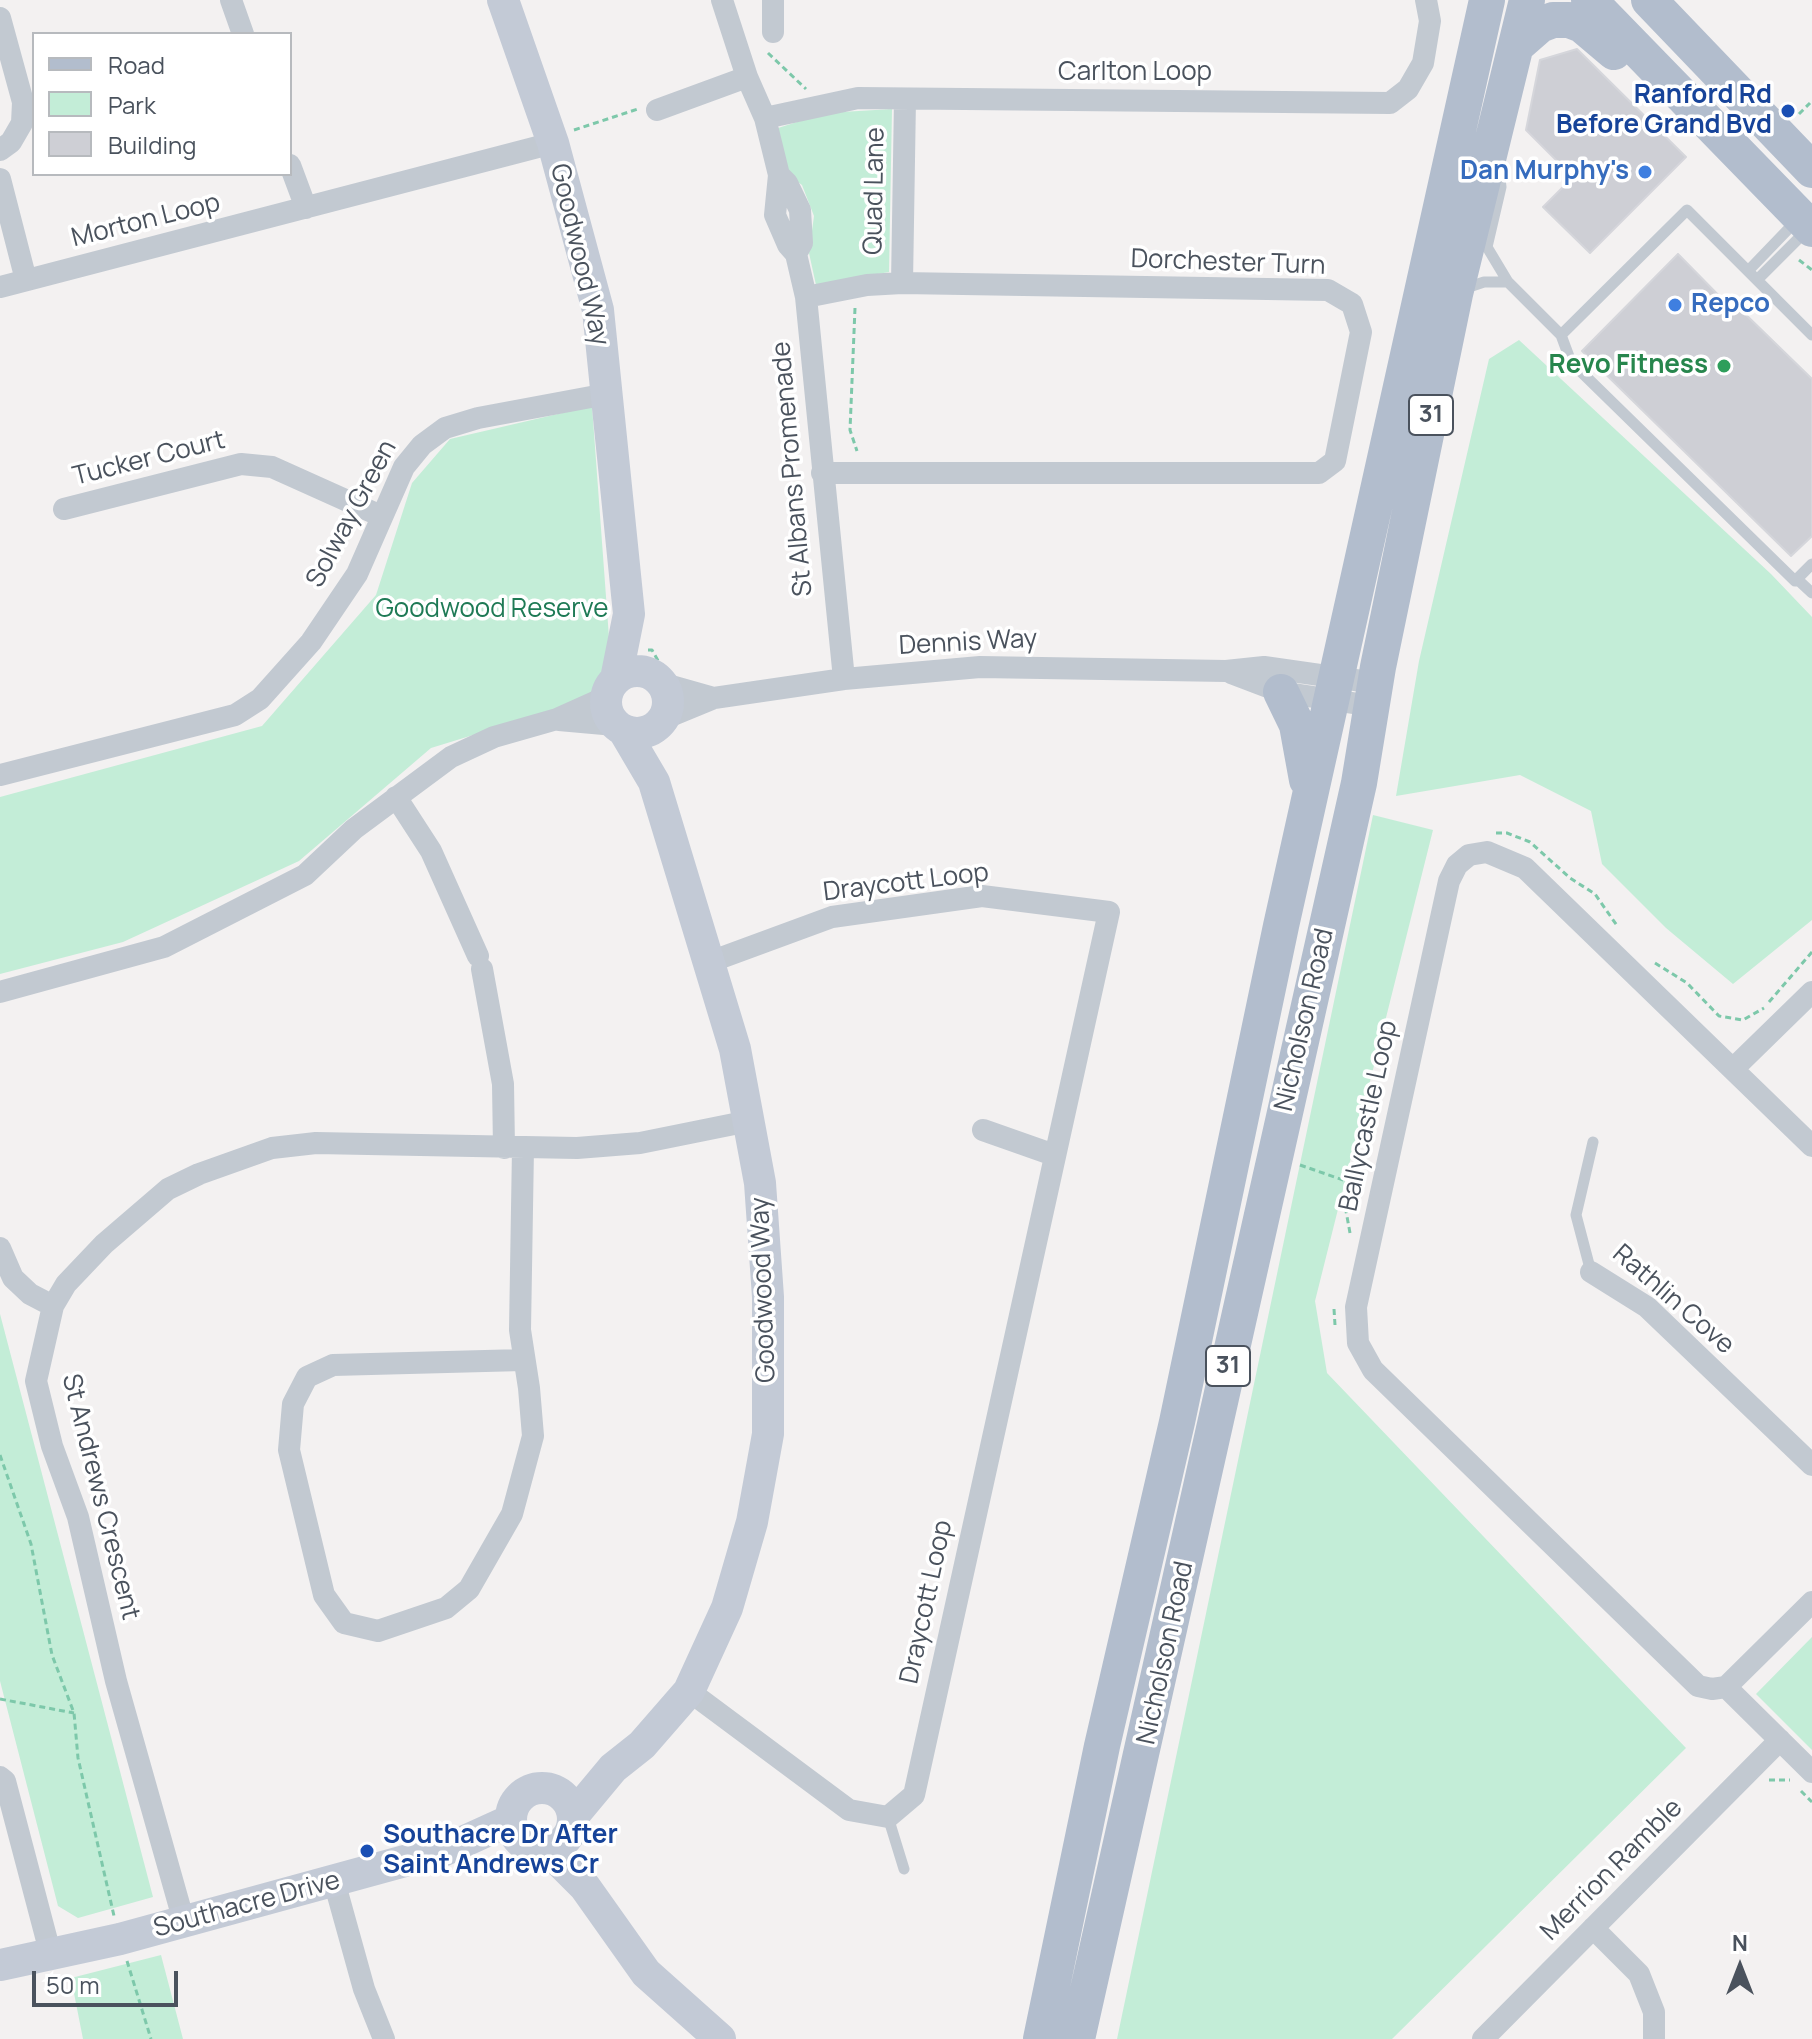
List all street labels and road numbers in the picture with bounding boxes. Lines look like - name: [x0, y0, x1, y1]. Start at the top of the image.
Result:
- street label: Carlton Loop: [1058, 57, 1212, 89]
- street label: Quad Lane: [858, 127, 892, 255]
- street label: Goodwood Way: [543, 161, 615, 349]
- street label: Morton Loop: [69, 187, 223, 255]
- street label: Dorchester Turn: [1130, 244, 1326, 282]
- street label: St Albans Promenade: [766, 340, 820, 598]
- road number: 31: [1409, 395, 1453, 435]
- street label: Tucker Court: [70, 425, 228, 493]
- street label: Solway Green: [300, 435, 404, 593]
- street label: Dennis Way: [898, 624, 1038, 662]
- street label: Draycott Loop: [821, 857, 991, 909]
- street label: Nicholson Road: [1269, 926, 1341, 1114]
- street label: Ballycastle Loop: [1334, 1018, 1404, 1214]
- street label: Goodwood Way: [745, 1197, 783, 1383]
- street label: Rathlin Cove: [1606, 1239, 1740, 1361]
- road number: 31: [1206, 1346, 1250, 1386]
- street label: St Andrews Crescent: [54, 1371, 146, 1623]
- street label: Draycott Loop: [894, 1517, 960, 1687]
- street label: Nicholson Road: [1131, 1559, 1201, 1747]
- street label: Merrion Ramble: [1535, 1793, 1689, 1947]
- street label: Southacre Drive: [150, 1865, 344, 1945]

